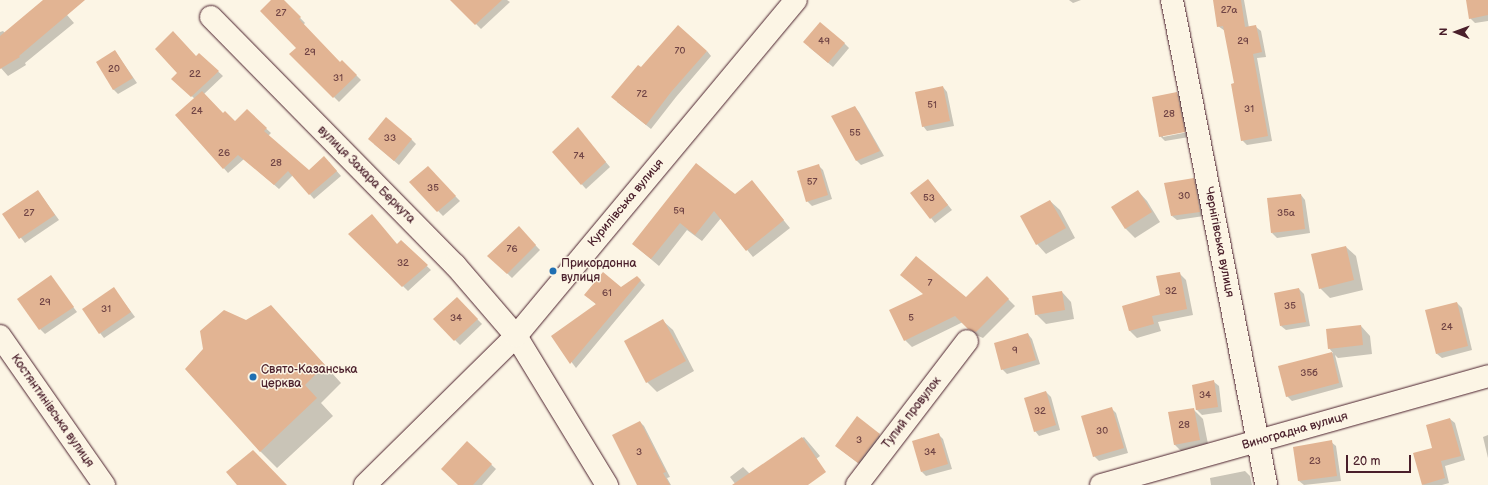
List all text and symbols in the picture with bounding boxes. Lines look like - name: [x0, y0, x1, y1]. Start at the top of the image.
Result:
- house number: 27а: [1221, 5, 1237, 17]
- house number: 27: [276, 8, 286, 20]
- north arrow: [1436, 12, 1476, 52]
- text: N: [1437, 28, 1450, 36]
- house number: 49: [818, 36, 830, 48]
- house number: 29: [1237, 36, 1249, 48]
- house number: 70: [675, 46, 685, 58]
- house number: 29: [304, 47, 316, 59]
- house number: 20: [108, 64, 120, 76]
- house number: 22: [189, 69, 201, 81]
- house number: 31: [333, 73, 343, 85]
- house number: 72: [637, 89, 647, 101]
- house number: 51: [927, 100, 937, 112]
- house number: 31: [1244, 104, 1254, 116]
- house number: 24: [191, 106, 203, 118]
- house number: 28: [1163, 109, 1175, 121]
- street label: вулиця Захара Беркута: [314, 123, 418, 227]
- house number: 55: [849, 128, 861, 140]
- house number: 33: [384, 133, 396, 145]
- house number: 26: [218, 148, 230, 160]
- house number: 74: [573, 151, 585, 163]
- street label: Курилівська вулиця: [585, 156, 667, 250]
- house number: 28: [270, 158, 282, 170]
- house number: 57: [807, 177, 817, 189]
- house number: 35: [427, 183, 439, 195]
- street label: Чернігівська вулиця: [1201, 185, 1237, 299]
- house number: 30: [1178, 191, 1190, 203]
- house number: 53: [923, 193, 935, 205]
- house number: 59: [673, 206, 685, 218]
- house number: 27: [24, 208, 34, 220]
- house number: 35а: [1277, 208, 1295, 220]
- house number: 76: [506, 244, 518, 256]
- place label: Прикордонна вулиця: [561, 257, 637, 285]
- house number: 32: [397, 258, 409, 270]
- marker: Прикордонна вулиця: [548, 266, 558, 276]
- house number: 7: [928, 278, 932, 290]
- house number: 32: [1165, 286, 1177, 298]
- house number: 61: [602, 288, 612, 300]
- house number: 29: [39, 297, 51, 309]
- house number: 35: [1284, 301, 1296, 313]
- house number: 31: [101, 304, 111, 316]
- house number: 34: [450, 313, 462, 325]
- house number: 5: [908, 313, 914, 325]
- house number: 24: [1441, 322, 1453, 334]
- house number: 9: [1012, 345, 1018, 357]
- street label: Костянтинівська вулиця: [7, 352, 97, 470]
- place label: Свято-Казанська церква: [261, 363, 358, 391]
- house number: 35б: [1300, 368, 1318, 380]
- marker: Свято-Казанська церква: [248, 372, 258, 382]
- street label: Тупий провулок: [879, 374, 945, 452]
- house number: 34: [1199, 390, 1211, 402]
- house number: 32: [1034, 406, 1046, 418]
- street label: Виноградна вулиця: [1240, 409, 1350, 453]
- house number: 28: [1178, 420, 1190, 432]
- house number: 30: [1096, 426, 1108, 438]
- house number: 3: [856, 435, 862, 447]
- house number: 3: [636, 447, 642, 459]
- house number: 34: [924, 447, 936, 459]
- scale bar: [1348, 447, 1413, 473]
- text: 20 m: [1353, 454, 1380, 469]
- house number: 23: [1309, 456, 1321, 468]

